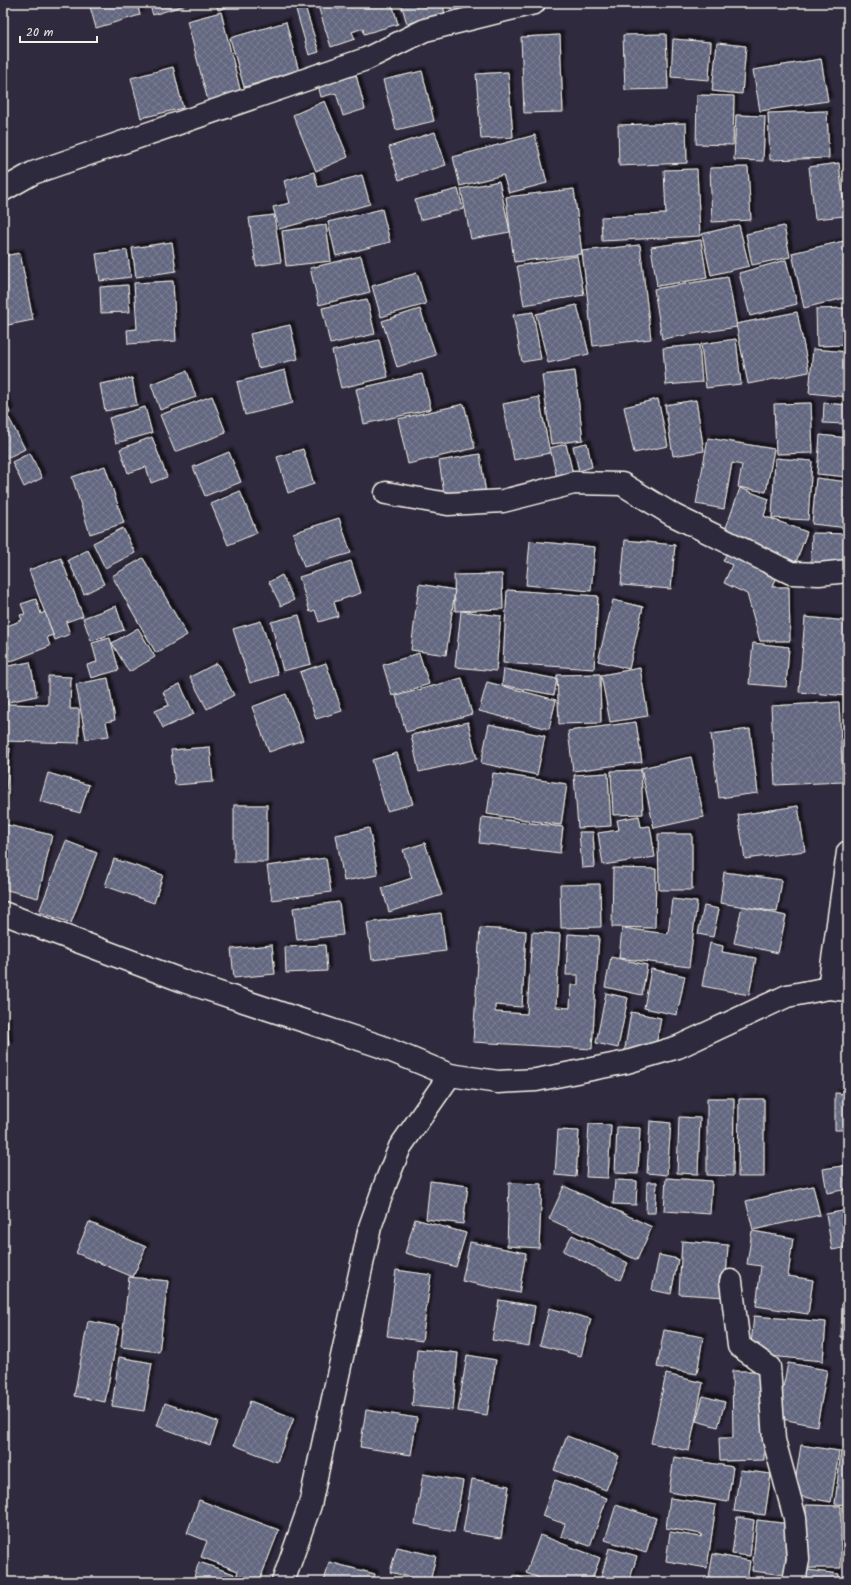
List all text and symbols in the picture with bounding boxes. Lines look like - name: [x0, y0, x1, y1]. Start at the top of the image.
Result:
- scale bar: [20, 18, 97, 44]
- text: 20 m: [26, 23, 54, 42]

